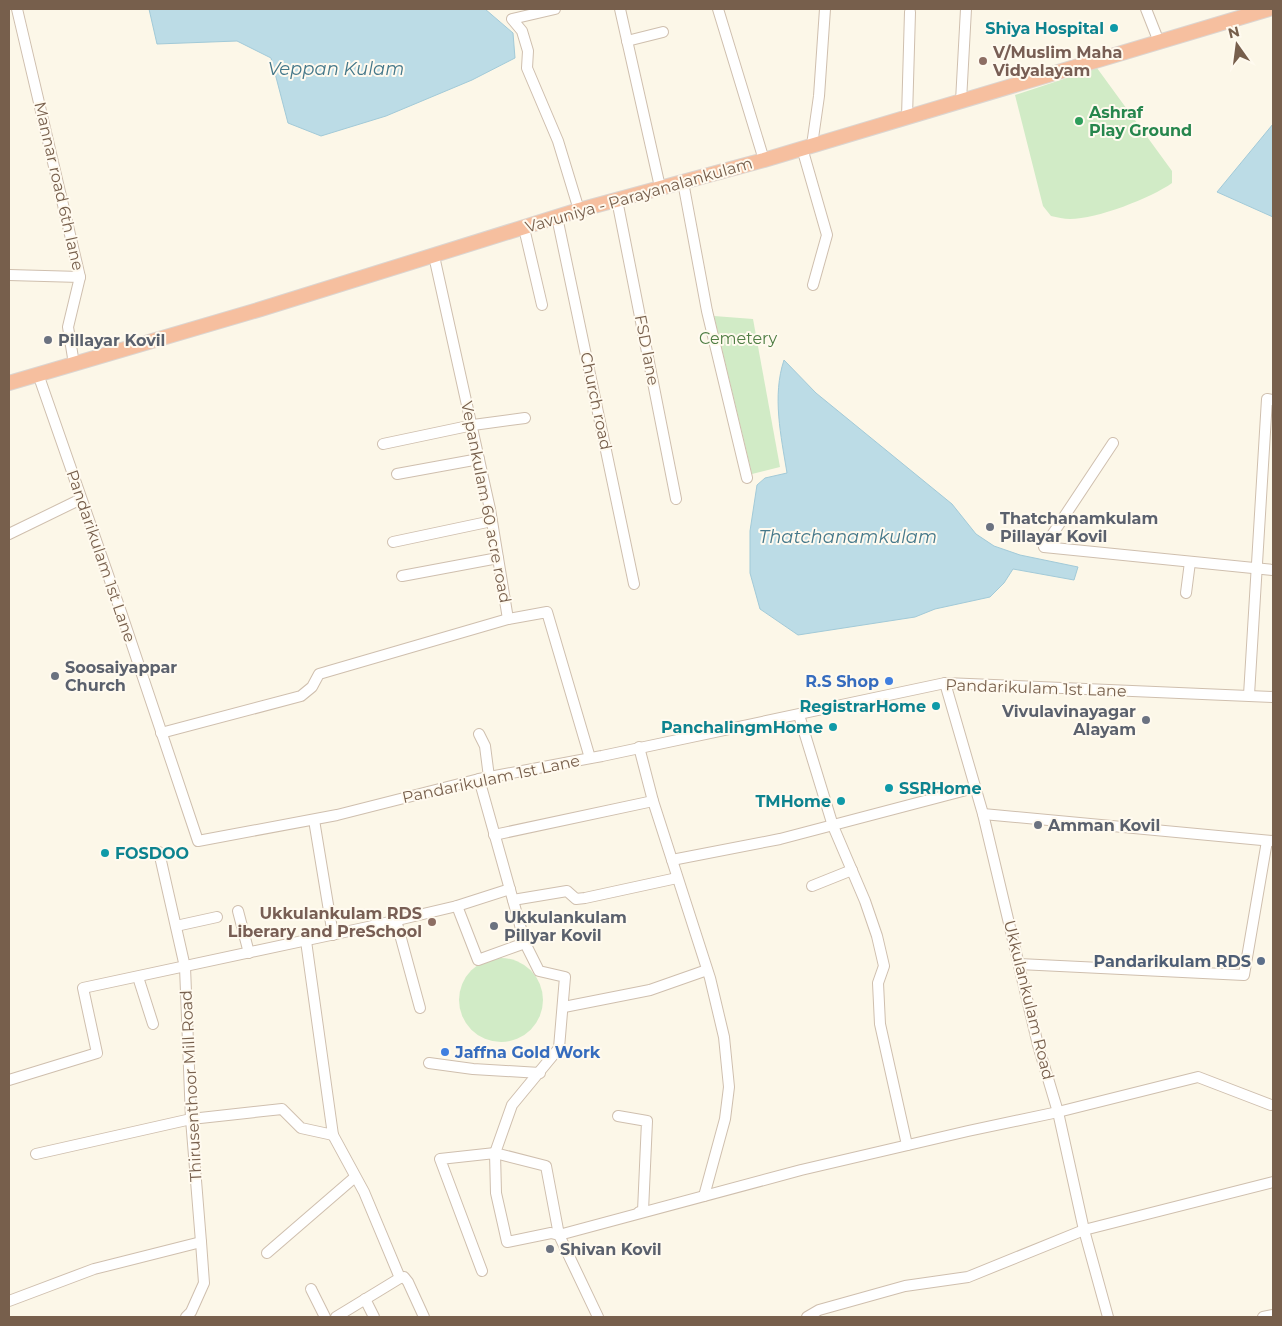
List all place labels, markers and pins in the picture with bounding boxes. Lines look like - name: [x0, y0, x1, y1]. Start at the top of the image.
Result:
- place label: Shiya Hospital: [985, 19, 1104, 38]
- marker: Shiya Hospital: [1108, 22, 1120, 34]
- place label: V/Muslim Maha Vidyalayam: [992, 43, 1122, 80]
- marker: V/Muslim Maha Vidyalayam: [977, 55, 989, 67]
- place label: Ashraf Play Ground: [1088, 103, 1192, 140]
- marker: Ashraf Play Ground: [1073, 115, 1085, 127]
- place label: Pillayar Kovil: [58, 331, 165, 350]
- marker: Pillayar Kovil: [42, 334, 54, 346]
- place label: Thatchanamkulam Pillayar Kovil: [1000, 509, 1158, 546]
- marker: Thatchanamkulam Pillayar Kovil: [984, 521, 996, 533]
- place label: Soosaiyappar Church: [65, 658, 177, 695]
- marker: Soosaiyappar Church: [49, 670, 61, 682]
- place label: R.S Shop: [805, 672, 879, 691]
- marker: R.S Shop: [883, 675, 895, 687]
- place label: RegistrarHome: [799, 697, 926, 716]
- marker: RegistrarHome: [930, 700, 942, 712]
- place label: Vivulavinayagar Alayam: [1001, 702, 1136, 739]
- marker: Vivulavinayagar Alayam: [1140, 714, 1152, 726]
- place label: PanchalingmHome: [661, 718, 823, 737]
- marker: PanchalingmHome: [827, 721, 839, 733]
- place label: SSRHome: [899, 779, 982, 798]
- marker: SSRHome: [883, 782, 895, 794]
- place label: TMHome: [755, 792, 831, 811]
- marker: TMHome: [835, 795, 847, 807]
- place label: Amman Kovil: [1047, 816, 1160, 835]
- marker: Amman Kovil: [1032, 819, 1044, 831]
- place label: FOSDOO: [115, 844, 189, 863]
- marker: FOSDOO: [99, 847, 111, 859]
- place label: Ukkulankulam RDS Liberary and PreSchool: [228, 904, 422, 941]
- place label: Ukkulankulam Pillyar Kovil: [504, 908, 627, 945]
- marker: Ukkulankulam RDS Liberary and PreSchool: [426, 916, 438, 928]
- marker: Ukkulankulam Pillyar Kovil: [488, 920, 500, 932]
- place label: Pandarikulam RDS: [1094, 952, 1251, 971]
- marker: Pandarikulam RDS: [1255, 955, 1267, 967]
- place label: Jaffna Gold Work: [454, 1043, 601, 1062]
- marker: Jaffna Gold Work: [439, 1046, 451, 1058]
- place label: Shivan Kovil: [560, 1240, 662, 1259]
- marker: Shivan Kovil: [544, 1243, 556, 1255]

